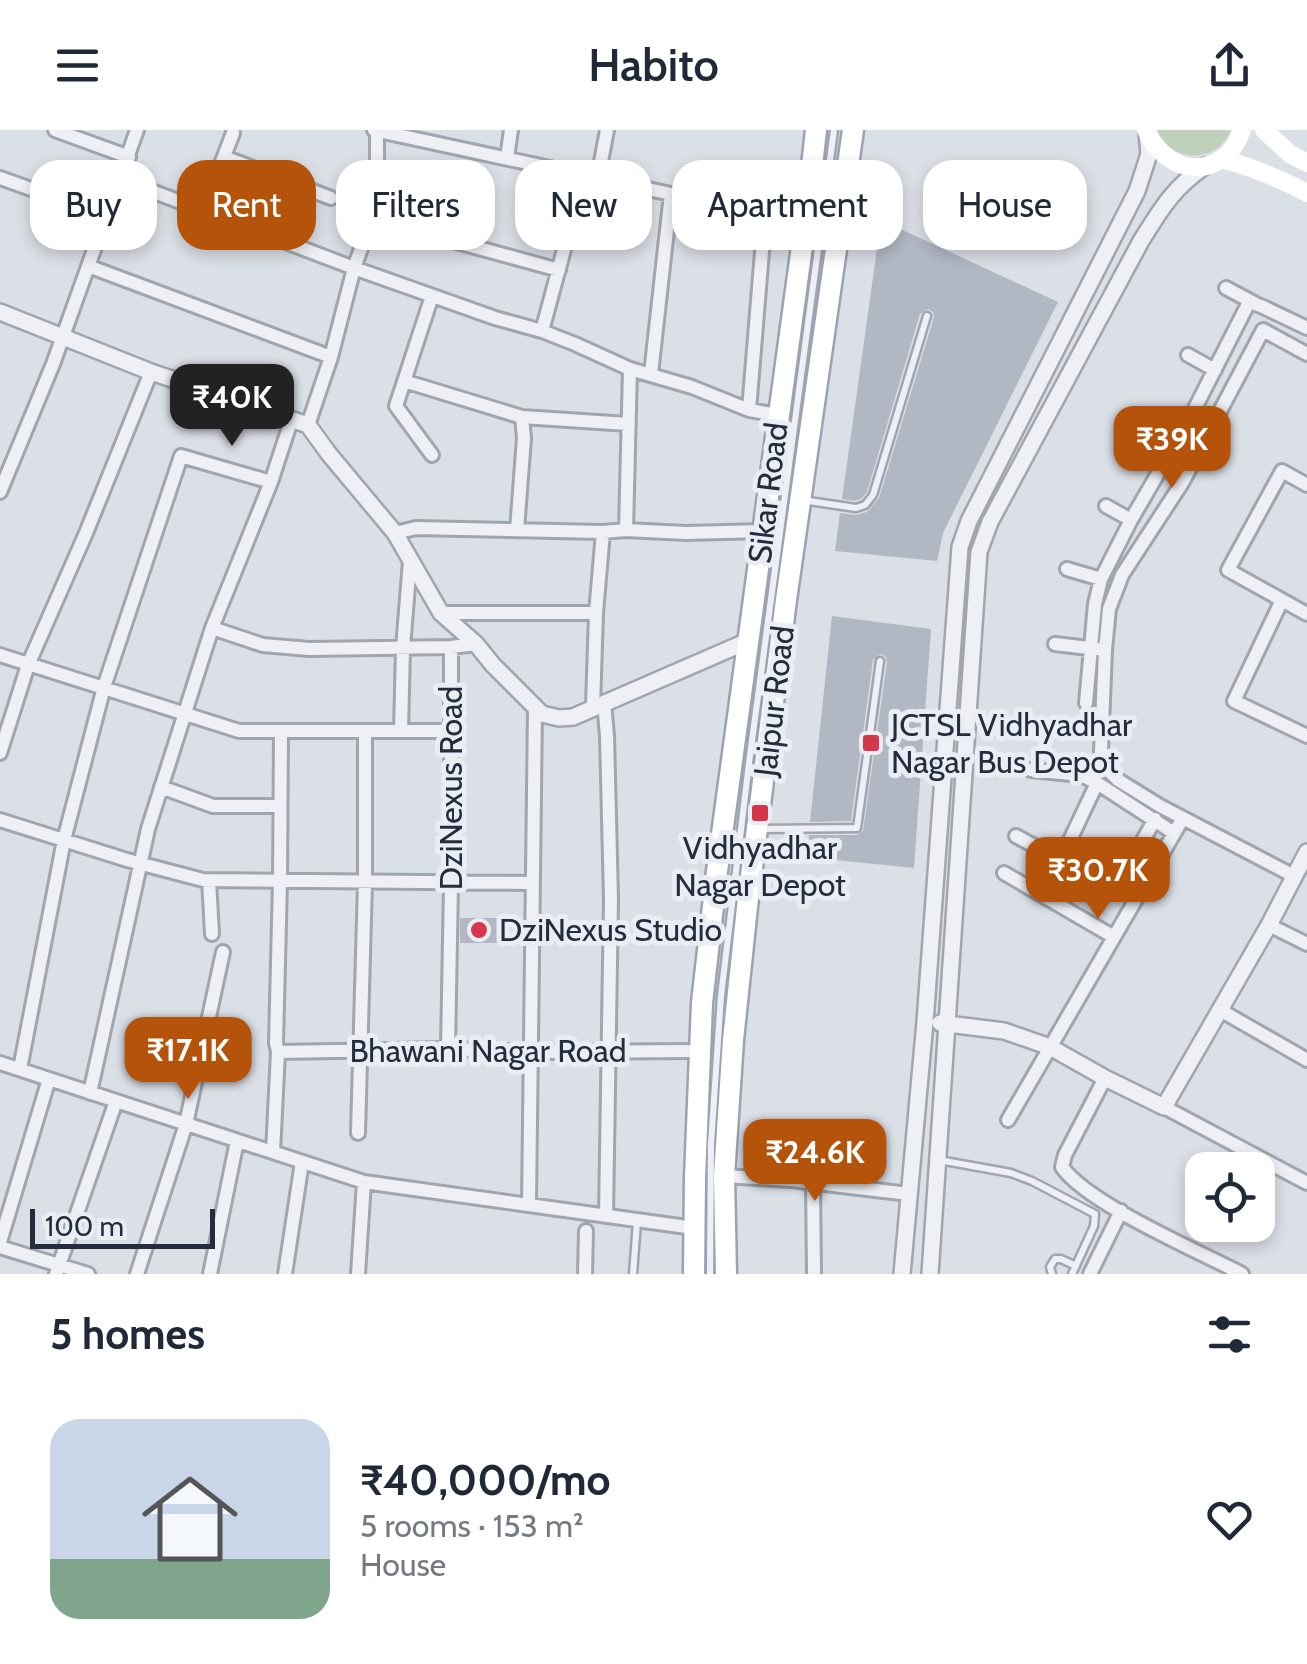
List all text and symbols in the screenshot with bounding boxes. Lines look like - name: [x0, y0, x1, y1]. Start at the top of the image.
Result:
- icon: menu: [50, 38, 105, 93]
- text: Habito: [588, 38, 719, 92]
- icon: share: [1202, 38, 1257, 93]
- chip: Buy: [30, 160, 157, 250]
- chip: Rent: [177, 160, 316, 250]
- chip: Filters: [336, 160, 495, 250]
- chip: New: [515, 160, 652, 250]
- chip: Apartment: [672, 160, 903, 250]
- chip: House: [923, 160, 1087, 250]
- pin: ₹40K: [173, 364, 291, 449]
- text: ₹40K: [192, 377, 272, 416]
- pin: ₹39K: [1113, 406, 1231, 491]
- text: ₹39K: [1136, 419, 1208, 458]
- street label: Sikar Road: [740, 420, 795, 566]
- street label: Jaipur Road: [745, 623, 802, 779]
- street label: DziNexus Road: [431, 686, 470, 890]
- place label: JCTSL Vidhyadhar Nagar Bus Depot: [890, 705, 1133, 781]
- marker: JCTSL Vidhyadhar Nagar Bus Depot: [860, 732, 882, 754]
- marker: Vidhyadhar Nagar Depot: [749, 802, 771, 824]
- place label: Vidhyadhar Nagar Depot: [674, 828, 846, 904]
- pin: ₹30.7K: [1017, 837, 1179, 922]
- text: ₹30.7K: [1048, 850, 1148, 889]
- place label: DziNexus Studio: [499, 910, 722, 949]
- marker: DziNexus Studio: [468, 919, 490, 941]
- pin: ₹17.1K: [107, 1017, 269, 1102]
- text: ₹17.1K: [147, 1030, 229, 1069]
- street label: Bhawani Nagar Road: [349, 1031, 627, 1070]
- pin: ₹24.6K: [734, 1119, 896, 1204]
- text: ₹24.6K: [765, 1132, 865, 1171]
- map controls: [1185, 1152, 1275, 1242]
- button: locate: [1185, 1152, 1275, 1242]
- scale bar: [30, 1204, 215, 1248]
- text: 100 m: [45, 1209, 124, 1243]
- icon: filters: [1202, 1307, 1257, 1362]
- text: 5 homes: [50, 1308, 205, 1360]
- text: ₹40,000/mo: [360, 1454, 610, 1506]
- icon: home: [130, 1459, 250, 1579]
- icon: heart: [1202, 1492, 1257, 1547]
- text: 5 rooms · 153 m²: [360, 1506, 584, 1545]
- text: House: [360, 1545, 446, 1584]

